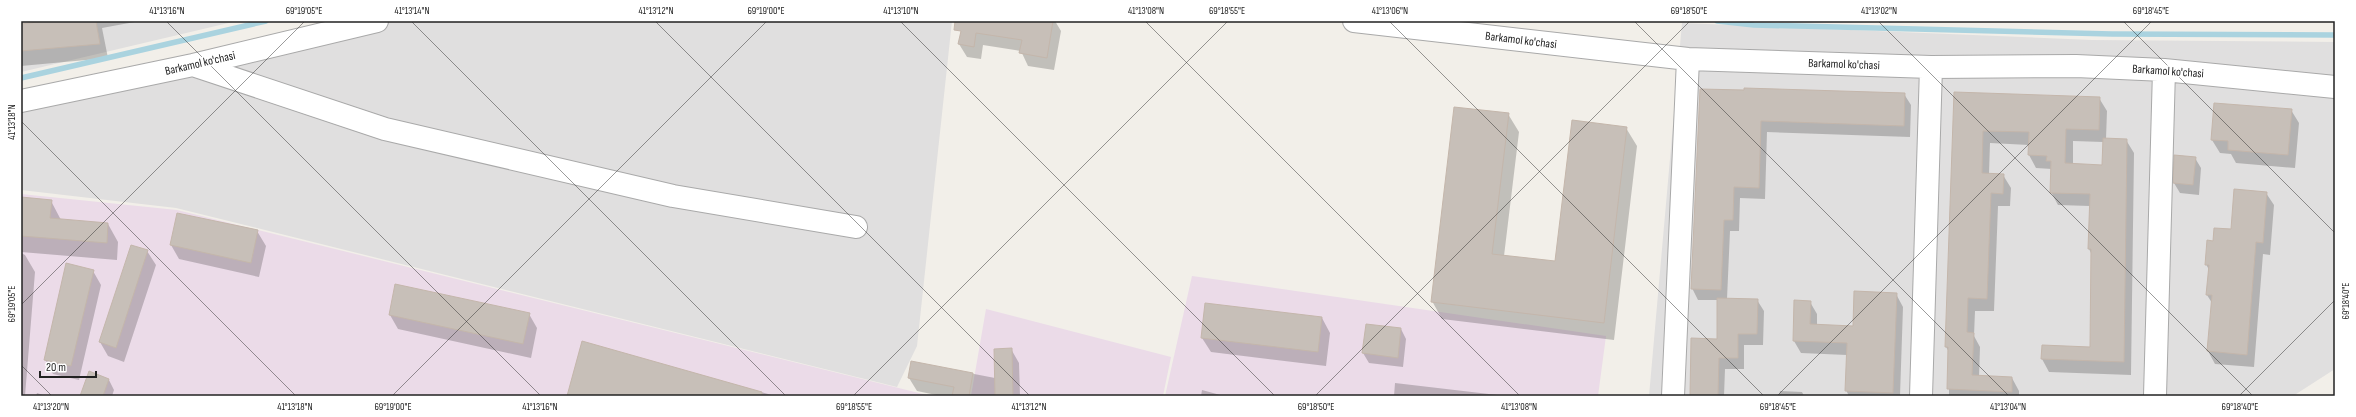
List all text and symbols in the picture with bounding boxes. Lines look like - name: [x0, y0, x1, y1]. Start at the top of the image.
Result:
- text: 41°13'16"N: [149, 5, 185, 17]
- text: 69°19'05"E: [286, 5, 322, 17]
- text: 41°13'14"N: [394, 5, 430, 17]
- text: 41°13'12"N: [638, 5, 674, 17]
- text: 69°19'00"E: [747, 5, 785, 17]
- text: 41°13'10"N: [883, 5, 919, 17]
- text: 41°13'08"N: [1128, 5, 1164, 17]
- text: 69°18'55"E: [1209, 5, 1245, 17]
- text: 41°13'06"N: [1372, 5, 1408, 17]
- text: 69°18'50"E: [1671, 5, 1707, 17]
- text: 41°13'02"N: [1861, 5, 1897, 17]
- text: 69°18'45"E: [2133, 5, 2169, 17]
- street label: Barkamol ko'chasi: [1484, 29, 1557, 52]
- street label: Barkamol ko'chasi: [163, 48, 237, 79]
- street label: Barkamol ko'chasi: [1808, 56, 1880, 73]
- street label: Barkamol ko'chasi: [2132, 62, 2204, 81]
- text: 41°13'18"N: [6, 104, 18, 140]
- text: 69°18'40"E: [2340, 283, 2352, 319]
- text: 69°19'05"E: [6, 286, 18, 322]
- scale bar: [40, 353, 96, 379]
- text: 20 m: [46, 360, 66, 375]
- text: 41°13'20"N: [33, 401, 69, 413]
- text: 41°13'18"N: [277, 401, 313, 413]
- text: 69°19'00"E: [374, 401, 412, 413]
- text: 41°13'16"N: [522, 401, 558, 413]
- text: 69°18'55"E: [836, 401, 872, 413]
- text: 41°13'12"N: [1011, 401, 1047, 413]
- text: 69°18'50"E: [1298, 401, 1334, 413]
- text: 41°13'08"N: [1501, 401, 1537, 413]
- text: 69°18'45"E: [1760, 401, 1796, 413]
- text: 41°13'04"N: [1990, 401, 2026, 413]
- text: 69°18'40"E: [2222, 401, 2258, 413]

